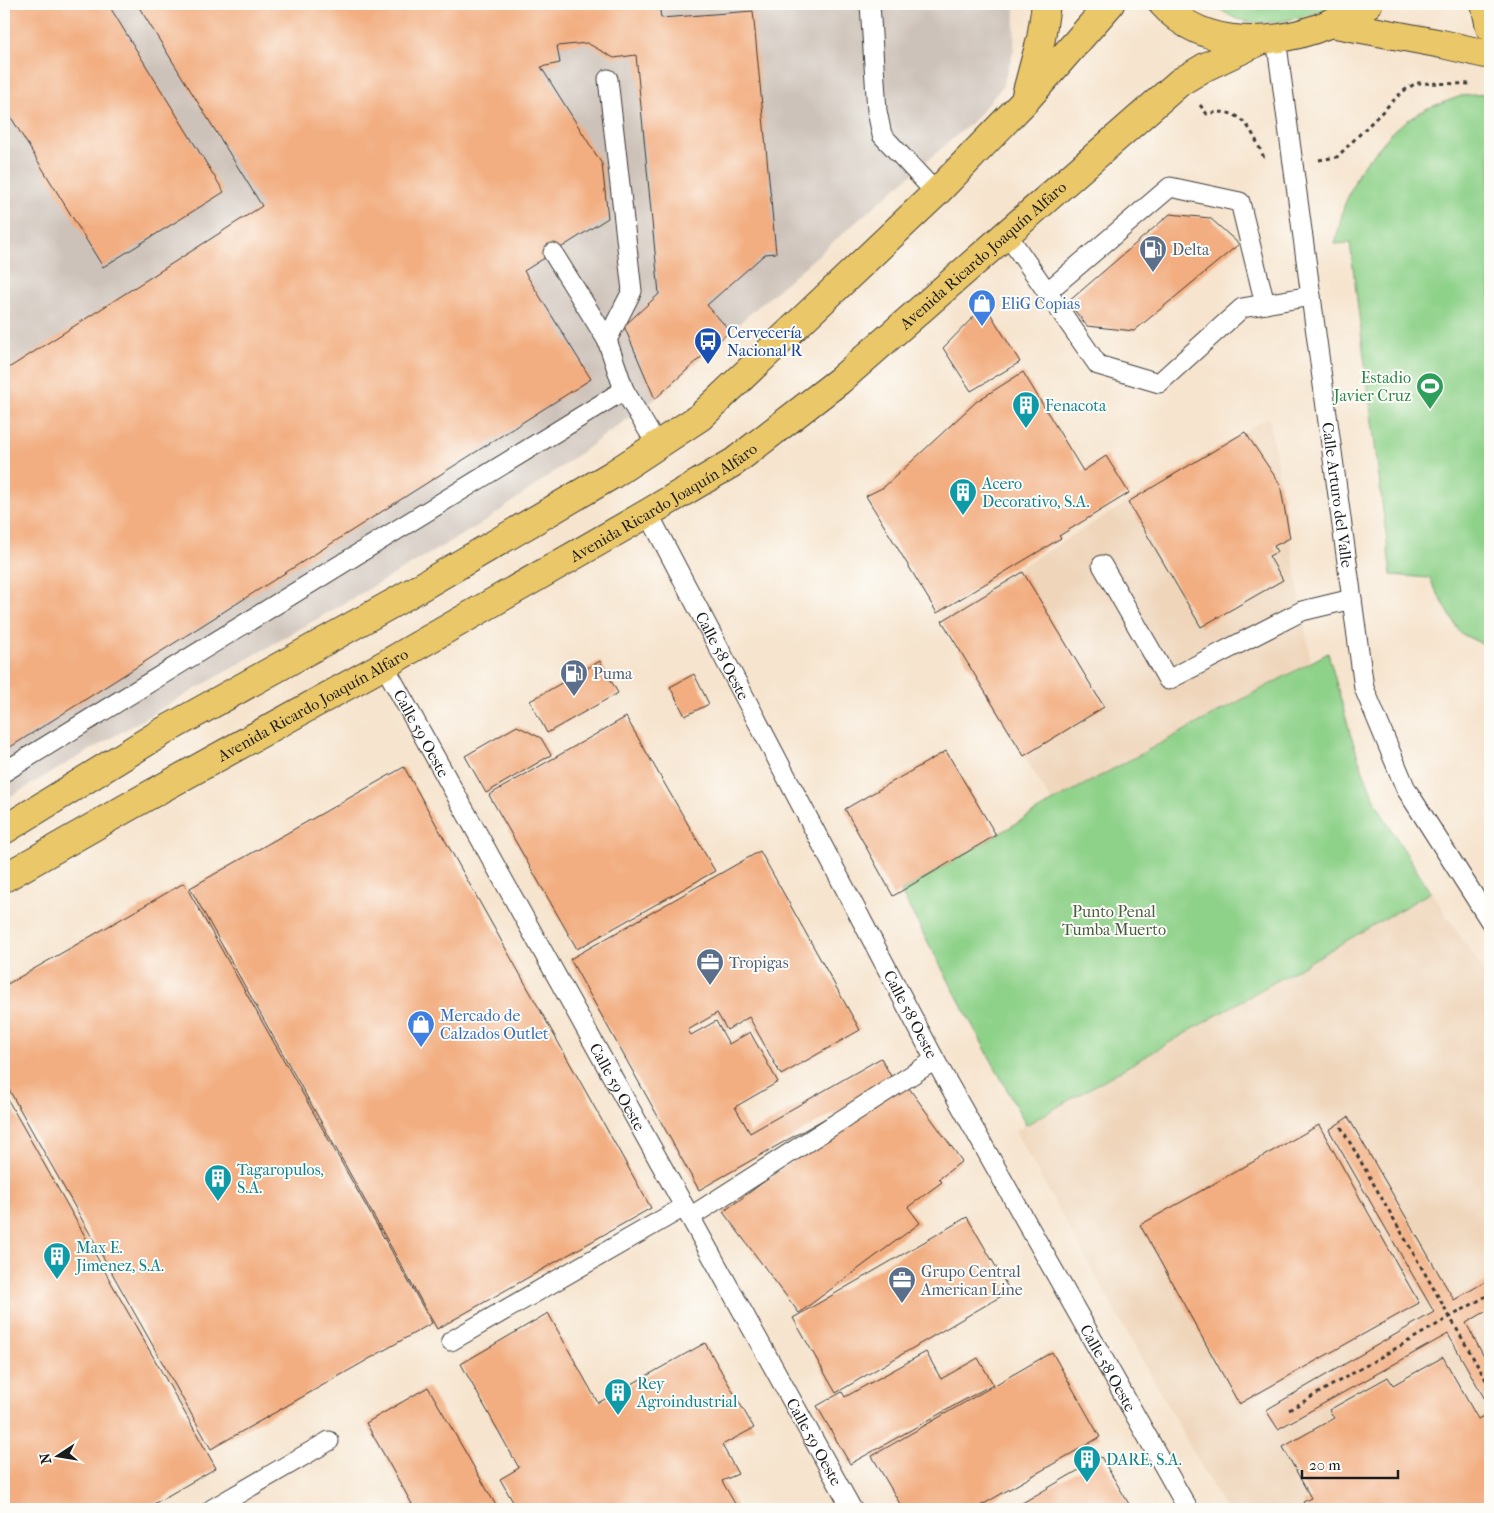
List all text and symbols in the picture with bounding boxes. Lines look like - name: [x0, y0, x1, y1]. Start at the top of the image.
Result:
- street label: Avenida Ricardo Joaquín Alfaro: [895, 177, 1070, 334]
- fuel station icon: Delta: [1138, 234, 1168, 273]
- place label: Delta: [1172, 240, 1210, 259]
- shop icon: EliG Copias: [967, 288, 997, 327]
- place label: EliG Copias: [1001, 294, 1080, 313]
- place label: Cervecería Nacional R: [727, 323, 803, 360]
- bus stop icon: Cervecería Nacional R: [693, 326, 723, 365]
- place label: Estadio Javier Cruz: [1332, 368, 1411, 405]
- sports icon: Estadio Javier Cruz: [1415, 371, 1445, 410]
- building icon: Fenacota: [1011, 390, 1041, 429]
- place label: Fenacota: [1045, 396, 1107, 415]
- street label: Calle Arturo del Valle: [1319, 421, 1357, 569]
- street label: Avenida Ricardo Joaquín Alfaro: [565, 438, 761, 566]
- place label: Acero Decorativo, S.A.: [981, 474, 1090, 511]
- building icon: Acero Decorativo, S.A.: [948, 477, 978, 516]
- street label: Calle 58 Oeste: [692, 608, 754, 703]
- street label: Avenida Ricardo Joaquín Alfaro: [213, 644, 411, 766]
- fuel station icon: Puma: [559, 658, 589, 697]
- place label: Puma: [593, 664, 633, 683]
- street label: Calle 59 Oeste: [390, 686, 454, 780]
- park label: Punto Penal Tumba Muerto: [1062, 902, 1166, 939]
- office icon: Tropigas: [695, 947, 725, 986]
- place label: Tropigas: [729, 953, 789, 972]
- street label: Calle 58 Oeste: [880, 967, 942, 1062]
- place label: Mercado de Calzados Outlet: [440, 1006, 549, 1043]
- shop icon: Mercado de Calzados Outlet: [406, 1009, 436, 1048]
- street label: Calle 59 Oeste: [586, 1039, 650, 1134]
- place label: Tagaropulos, S.A.: [237, 1160, 324, 1197]
- building icon: Tagaropulos, S.A.: [203, 1163, 233, 1202]
- place label: Max E. Jimenez, S.A.: [74, 1238, 164, 1275]
- building icon: Max E. Jimenez, S.A.: [42, 1241, 72, 1280]
- place label: Grupo Central American Line: [920, 1262, 1023, 1299]
- office icon: Grupo Central American Line: [887, 1265, 917, 1304]
- street label: Calle 58 Oeste: [1076, 1321, 1141, 1415]
- place label: Rey Agroindustrial: [636, 1374, 738, 1411]
- building icon: Rey Agroindustrial: [603, 1377, 633, 1416]
- street label: Calle 59 Oeste: [783, 1394, 847, 1489]
- north arrow: [32, 1430, 82, 1480]
- building icon: DARE, S.A.: [1072, 1444, 1102, 1483]
- scale bar: [1302, 1448, 1398, 1480]
- place label: DARE, S.A.: [1106, 1450, 1182, 1469]
- text: N: [36, 1451, 55, 1466]
- text: 20 m: [1309, 1456, 1341, 1474]

